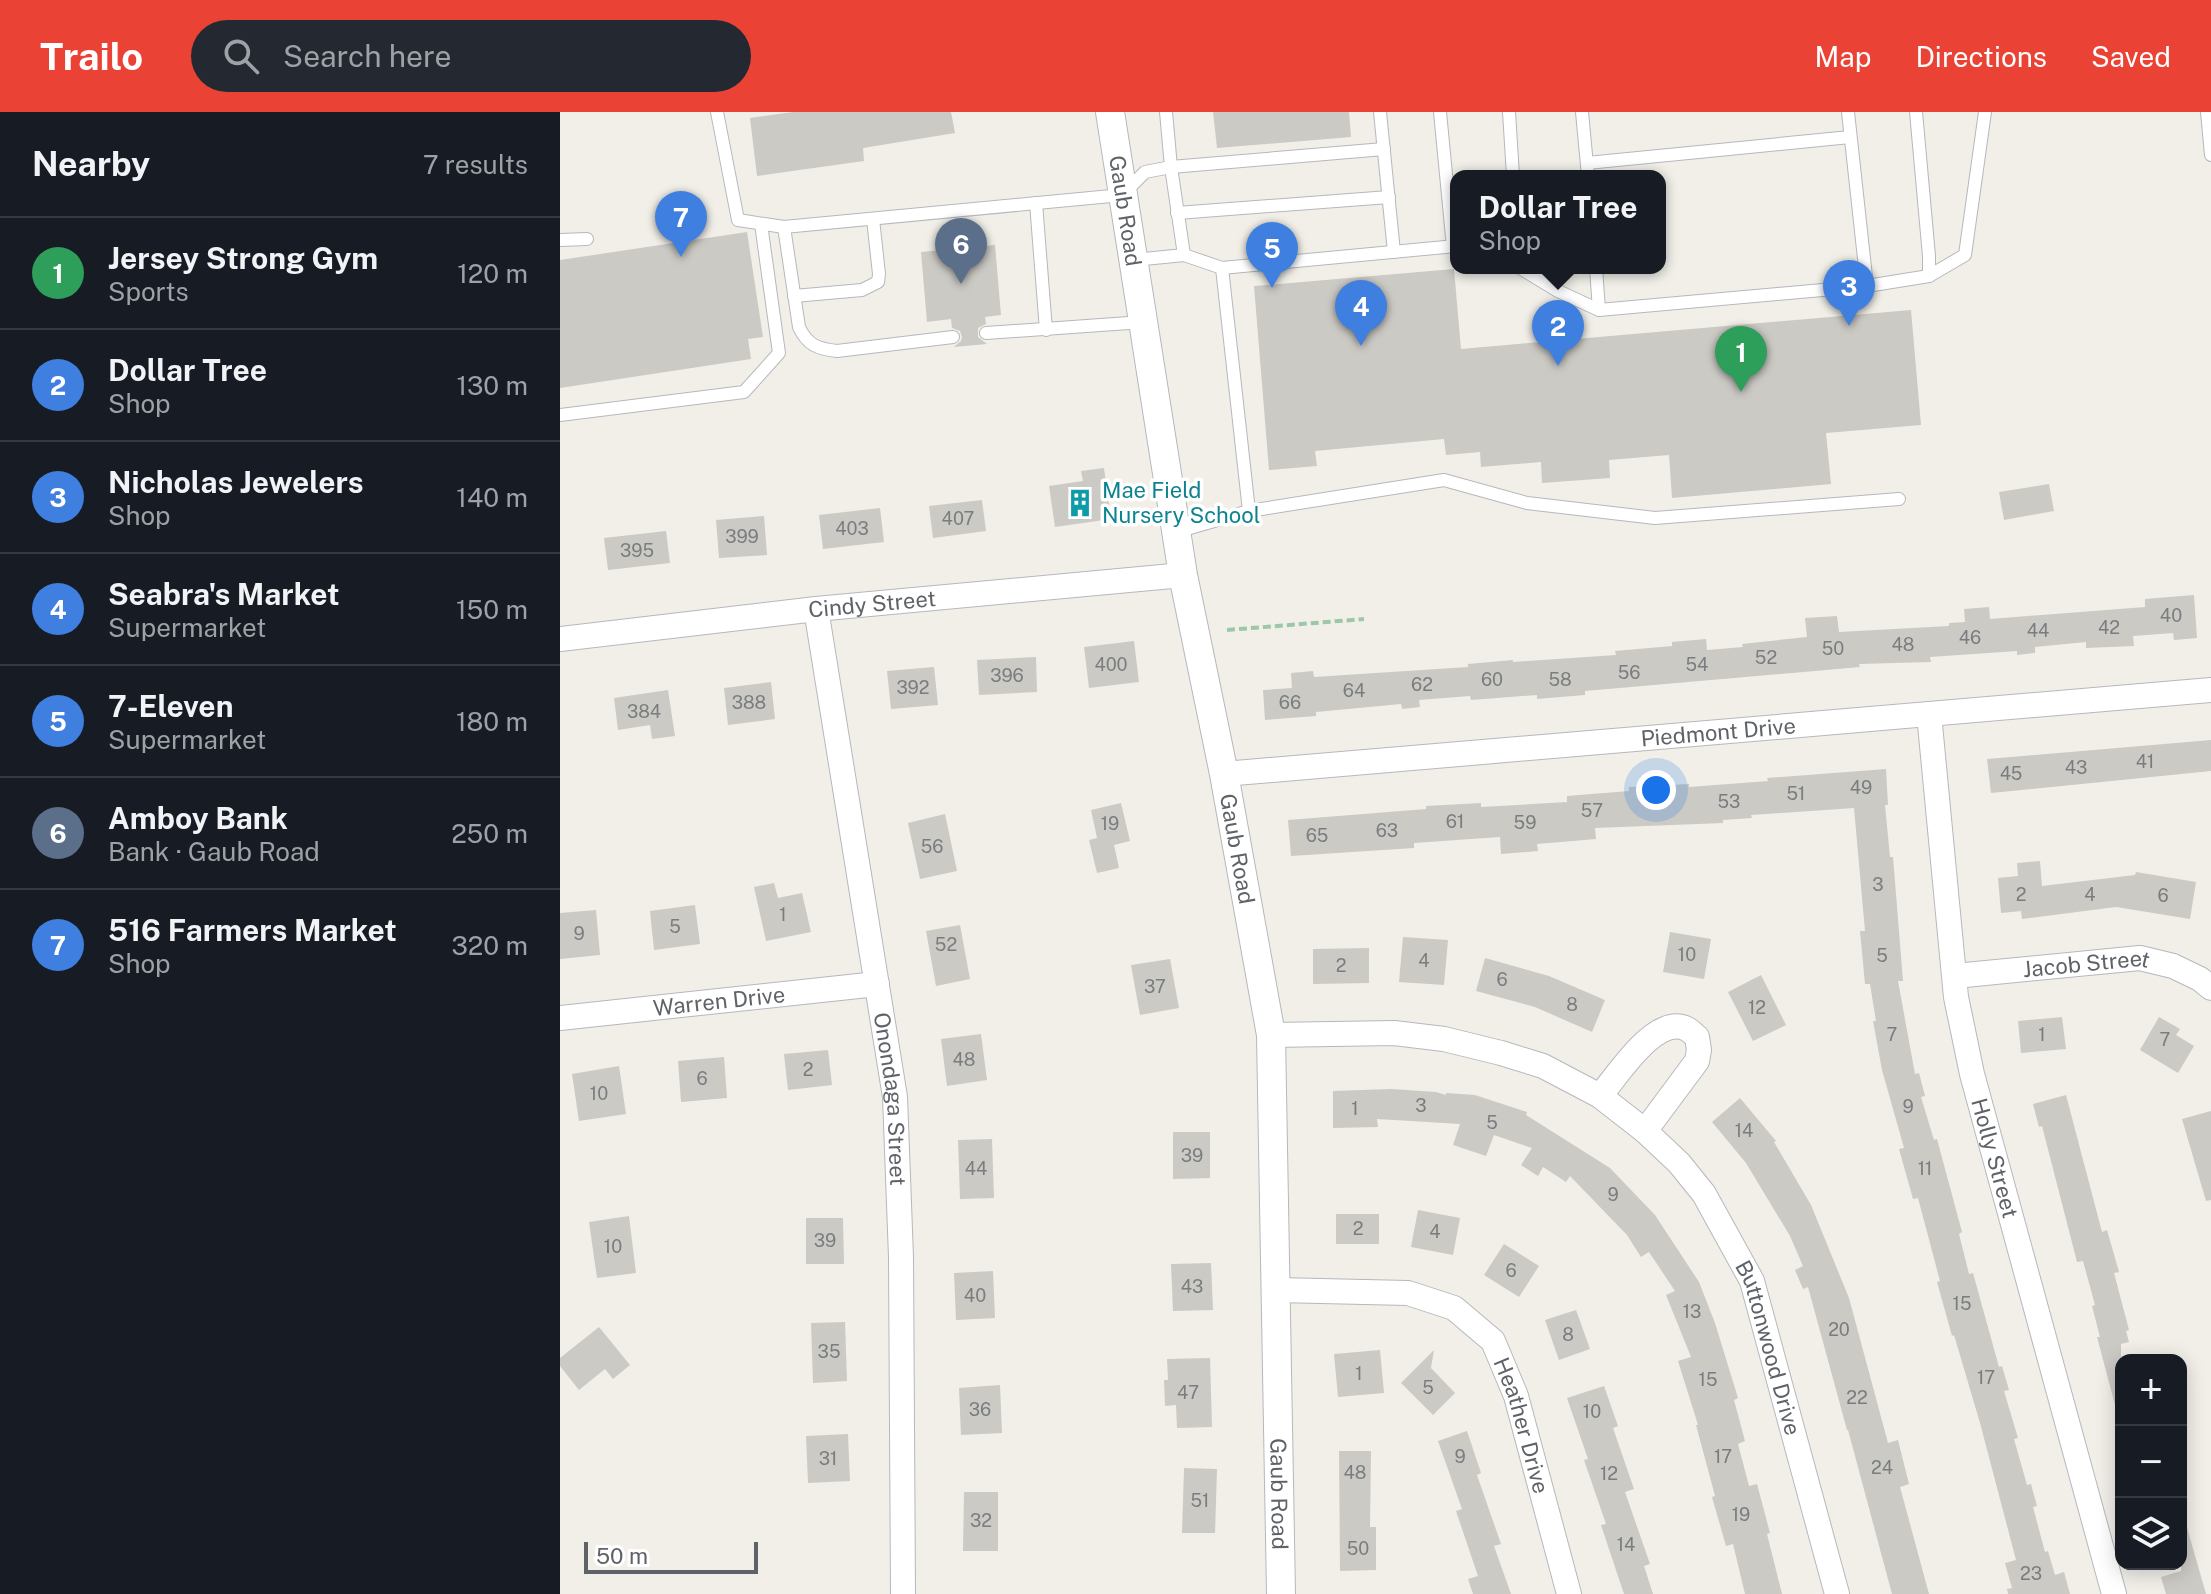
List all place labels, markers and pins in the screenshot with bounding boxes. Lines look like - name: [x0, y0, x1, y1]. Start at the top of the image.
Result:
- pin: 7: [655, 191, 707, 257]
- pin: 6: [935, 218, 987, 284]
- pin: 5: [1246, 222, 1298, 288]
- pin: 3: [1823, 260, 1875, 326]
- pin: 4: [1335, 280, 1387, 346]
- pin: 2: [1532, 300, 1584, 366]
- pin: 1: [1715, 326, 1767, 392]
- place label: Mae Field Nursery School: [1102, 477, 1260, 528]
- building icon: Mae Field Nursery School: [1065, 488, 1095, 518]

